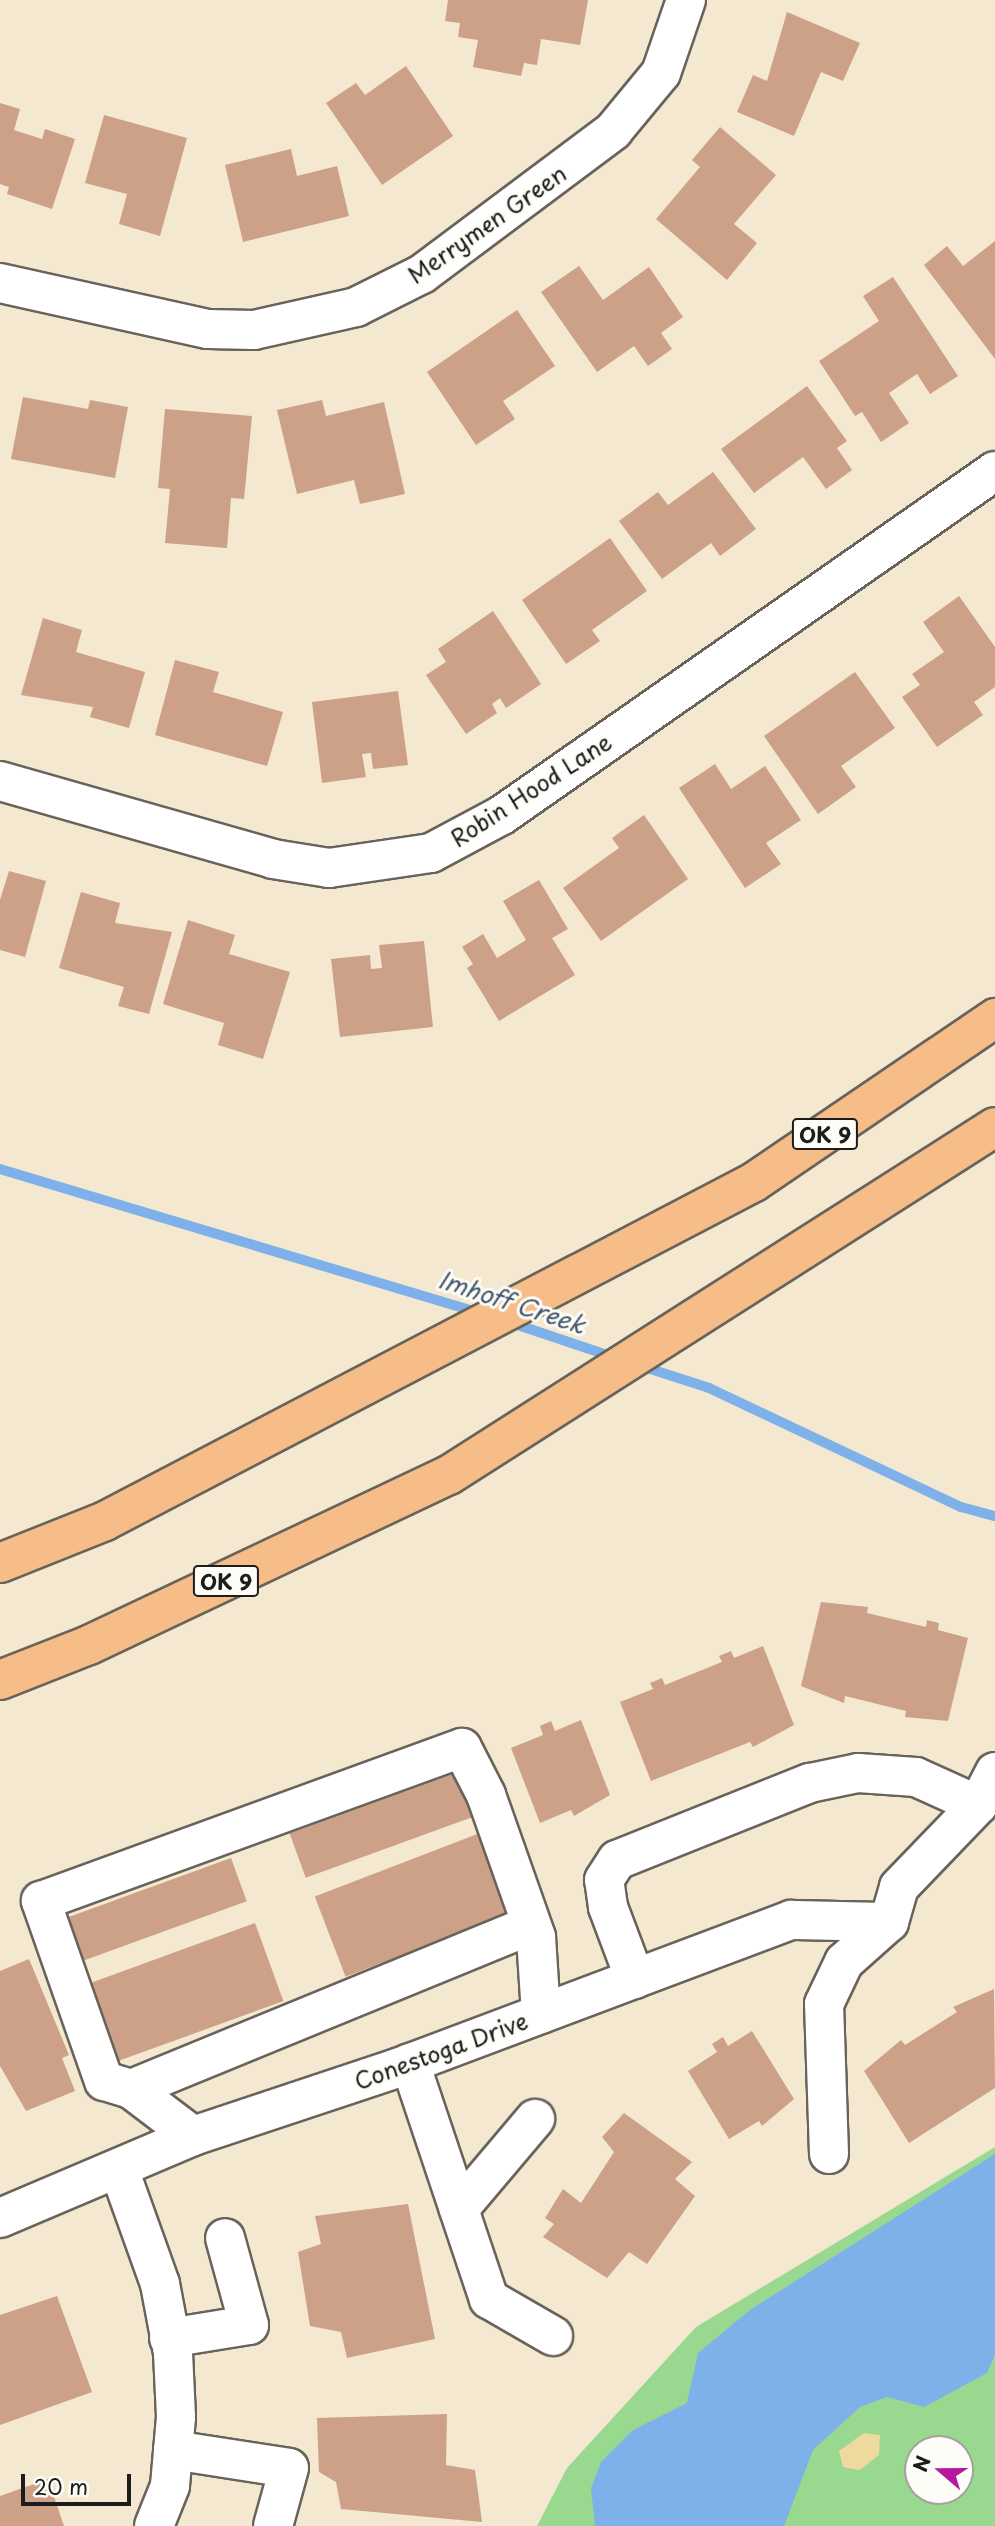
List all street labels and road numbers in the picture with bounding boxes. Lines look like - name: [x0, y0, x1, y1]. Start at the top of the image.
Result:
- street label: Merrymen Green: [401, 158, 573, 290]
- street label: Robin Hood Lane: [445, 727, 617, 853]
- road number: OK 9: [792, 1116, 858, 1152]
- road number: OK 9: [193, 1564, 259, 1598]
- street label: Conestoga Drive: [351, 2007, 531, 2095]

